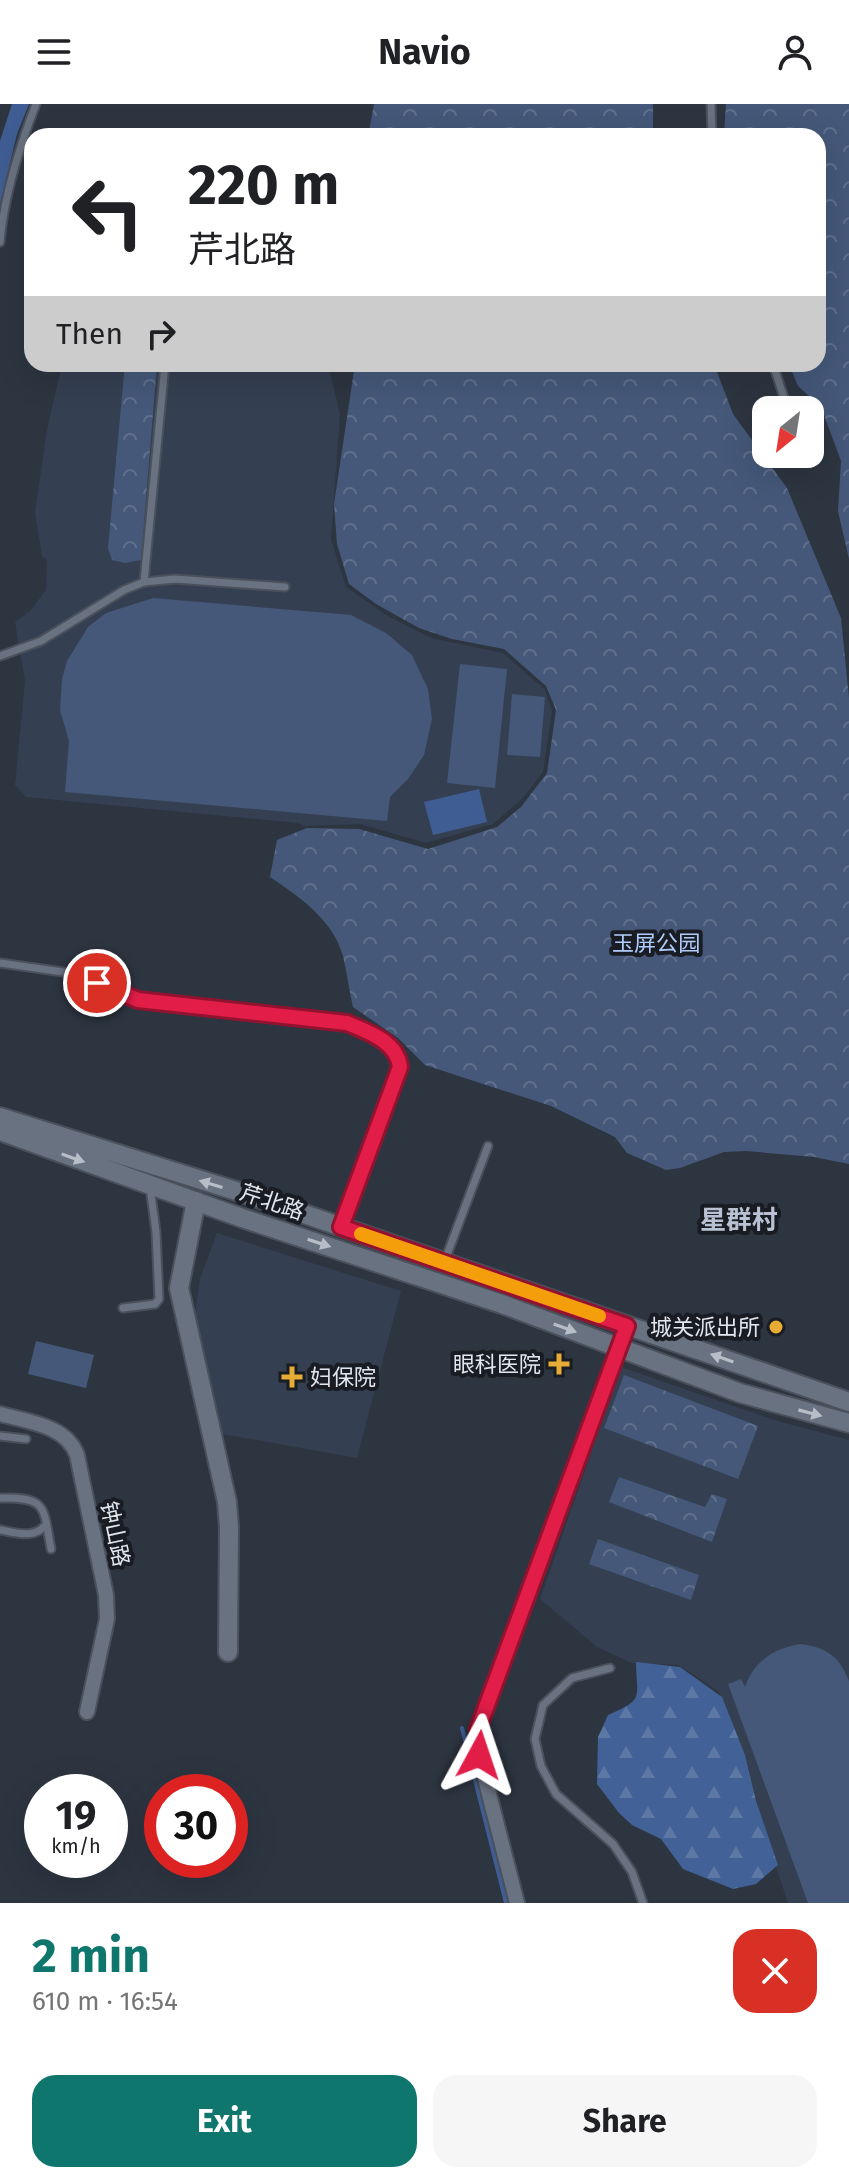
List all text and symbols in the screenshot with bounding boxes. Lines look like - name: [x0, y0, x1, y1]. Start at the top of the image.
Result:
- icon: menu: [32, 30, 76, 74]
- text: Navio: [378, 30, 471, 74]
- icon: person: [773, 30, 817, 74]
- text: 220 m: [188, 152, 339, 219]
- icon: left: [56, 160, 160, 264]
- text: 芹北路: [188, 228, 296, 272]
- icon: right: [139, 312, 183, 356]
- text: Then: [56, 316, 123, 352]
- north arrow: [752, 396, 824, 468]
- map controls: [752, 396, 824, 468]
- park label: 玉屏公园: [612, 930, 700, 957]
- pin: [63, 949, 131, 1017]
- icon: arrive: [75, 961, 119, 1005]
- one-way arrow: [61, 1153, 85, 1165]
- one-way arrow: [199, 1177, 223, 1189]
- street label: 芹北路: [236, 1178, 308, 1226]
- district label: 星群村: [700, 1205, 778, 1236]
- one-way arrow: [307, 1238, 331, 1250]
- place label: 城关派出所: [650, 1314, 760, 1341]
- marker: 城关派出所: [767, 1318, 785, 1336]
- one-way arrow: [553, 1322, 577, 1334]
- place label: 眼科医院: [453, 1351, 541, 1378]
- one-way arrow: [710, 1352, 734, 1364]
- marker: 眼科医院: [548, 1353, 570, 1375]
- place label: 妇保院: [310, 1364, 376, 1391]
- marker: 妇保院: [281, 1366, 303, 1388]
- one-way arrow: [797, 1408, 822, 1420]
- street label: 钟山路: [95, 1499, 135, 1569]
- position arrow: [437, 1713, 521, 1797]
- speed limit sign: 30: [144, 1774, 248, 1878]
- text: 19: [56, 1792, 96, 1840]
- text: km/h: [51, 1834, 101, 1858]
- text: 2 min: [32, 1927, 150, 1985]
- button: close: [733, 1929, 817, 2013]
- text: 610 m · 16:54: [32, 1986, 178, 2017]
- button: Exit: [32, 2075, 417, 2167]
- button: Share: [433, 2075, 817, 2167]

